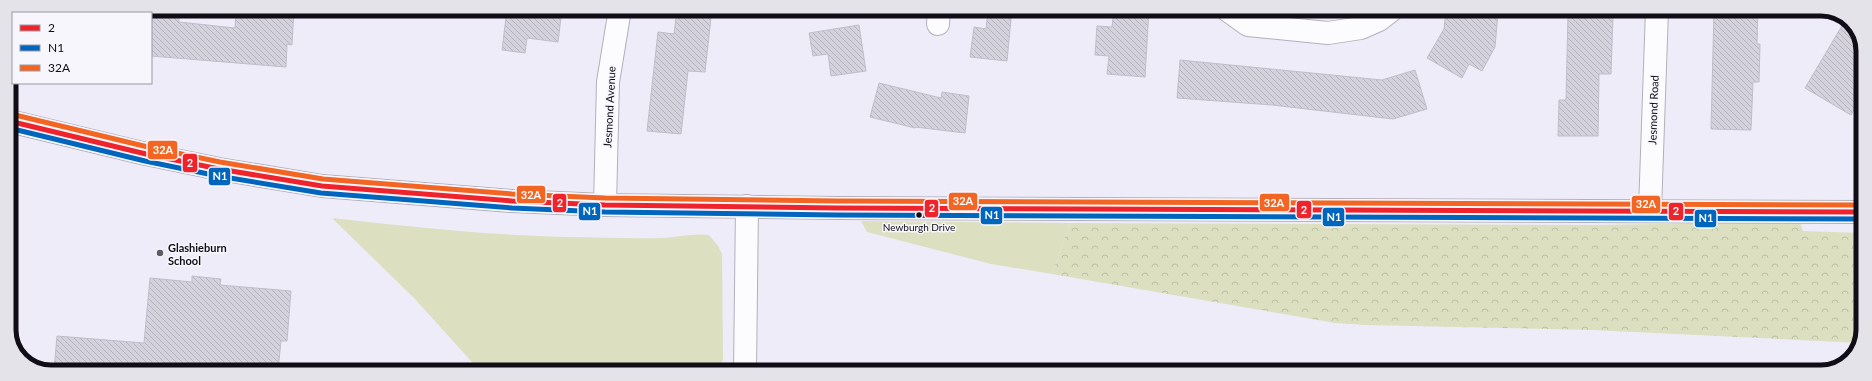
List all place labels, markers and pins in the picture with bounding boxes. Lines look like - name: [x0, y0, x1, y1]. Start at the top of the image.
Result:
- marker: Newburgh Drive: [914, 210, 924, 220]
- place label: Newburgh Drive: [883, 221, 955, 233]
- place label: Glashieburn School: [168, 241, 227, 267]
- marker: Glashieburn School: [155, 248, 165, 258]

